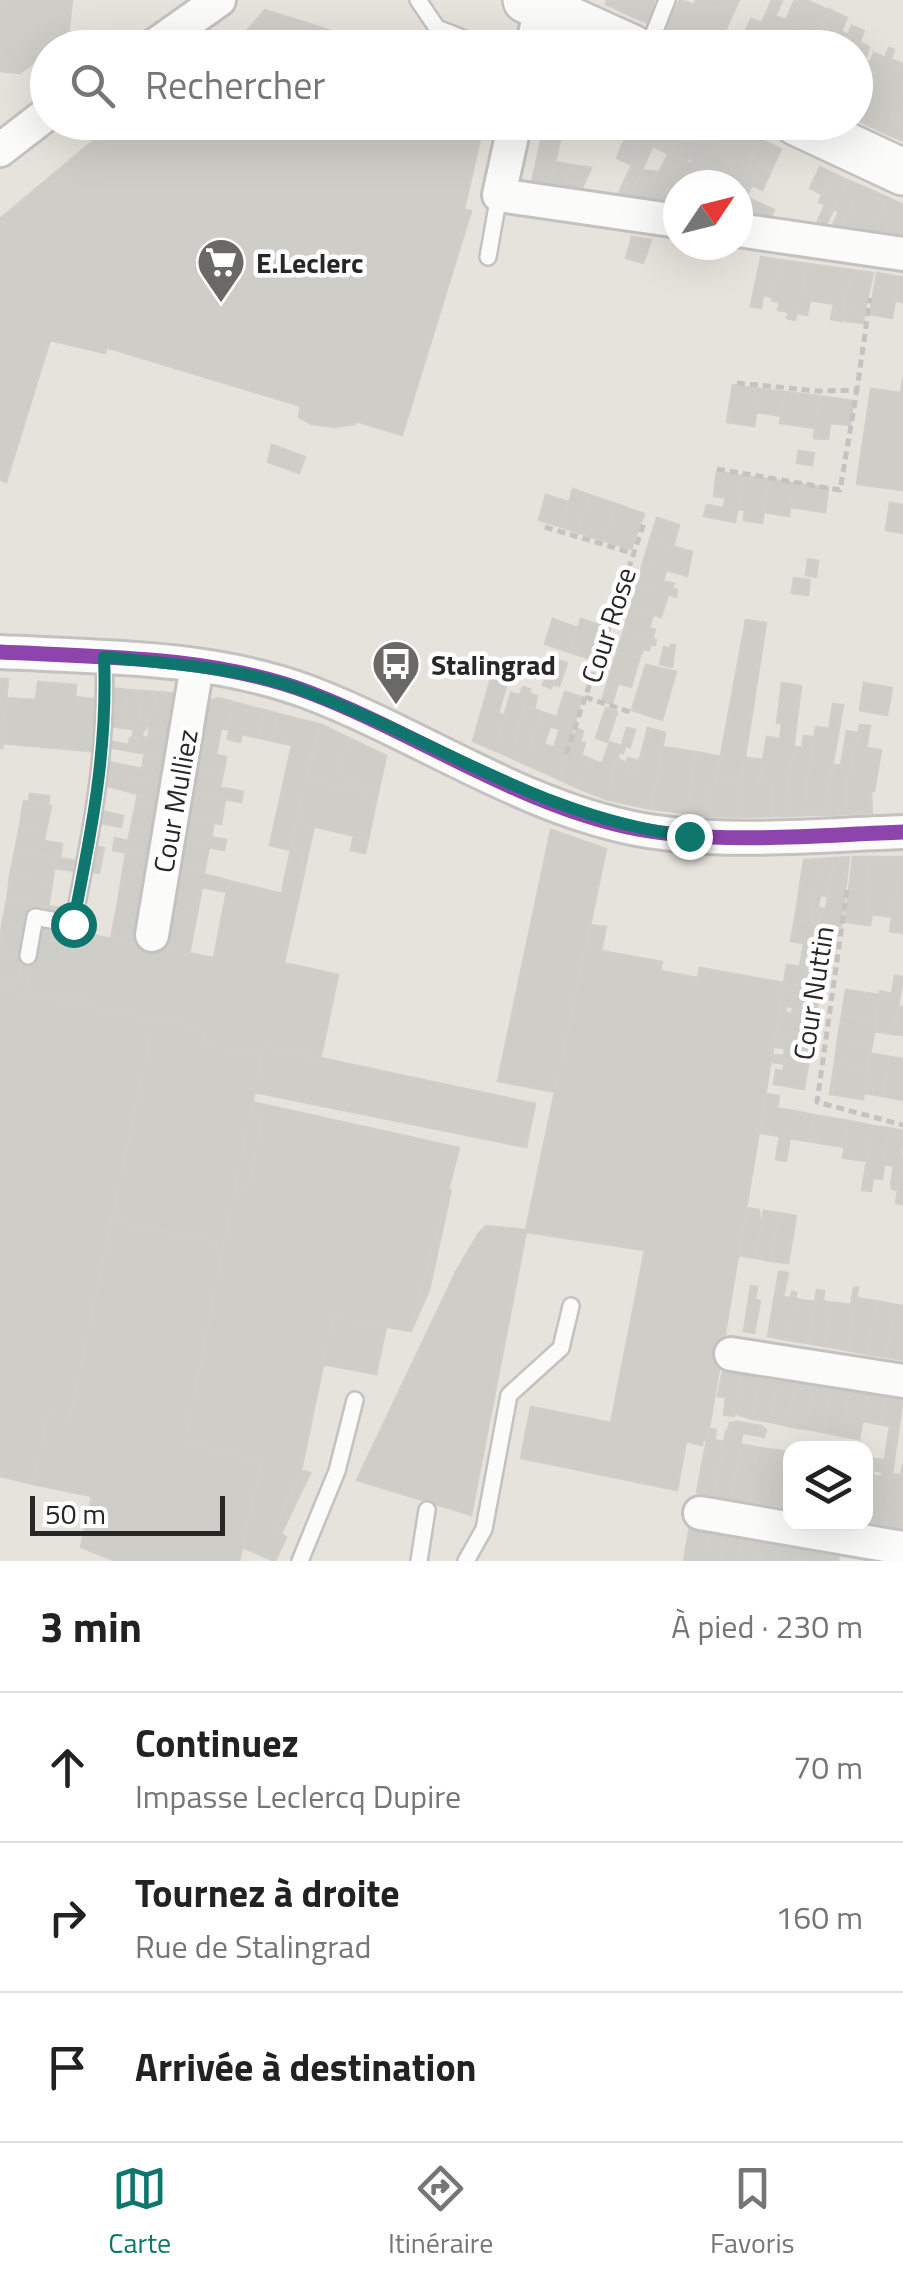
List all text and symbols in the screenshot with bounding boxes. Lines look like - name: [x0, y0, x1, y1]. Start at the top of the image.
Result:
- search box: [30, 30, 873, 140]
- text: Rechercher: [145, 56, 326, 114]
- icon: search: [65, 58, 120, 113]
- north arrow: [663, 170, 753, 260]
- supermarket icon: E.Leclerc: [195, 236, 247, 304]
- place label: E.Leclerc: [256, 241, 363, 284]
- street label: Cour Rose: [569, 562, 647, 688]
- bus stop icon: Stalingrad: [370, 638, 422, 706]
- place label: Stalingrad: [431, 643, 556, 686]
- street label: Cour Mulliez: [141, 726, 209, 876]
- route end: [667, 814, 713, 860]
- route start: [51, 902, 97, 948]
- street label: Cour Nuttin: [781, 923, 845, 1063]
- map controls: [783, 1441, 873, 1531]
- button: layers: [783, 1441, 873, 1531]
- scale bar: [30, 1491, 225, 1536]
- text: 50 m: [45, 1492, 106, 1535]
- text: 3 min: [40, 1594, 142, 1658]
- text: À pied · 230 m: [671, 1602, 863, 1650]
- text: Continuez: [135, 1714, 299, 1772]
- icon: ahead: [40, 1740, 95, 1795]
- text: 70 m: [793, 1743, 863, 1791]
- text: Impasse Leclercq Dupire: [135, 1772, 461, 1820]
- text: Tournez à droite: [135, 1864, 400, 1922]
- icon: right: [40, 1890, 95, 1945]
- text: 160 m: [775, 1893, 863, 1941]
- text: Rue de Stalingrad: [135, 1922, 371, 1970]
- text: Arrivée à destination: [135, 2038, 477, 2096]
- icon: arrive: [40, 2040, 95, 2095]
- tab: Carte: [108, 2161, 171, 2264]
- tab: Itinéraire: [388, 2161, 493, 2264]
- tab: Favoris: [710, 2161, 795, 2264]

